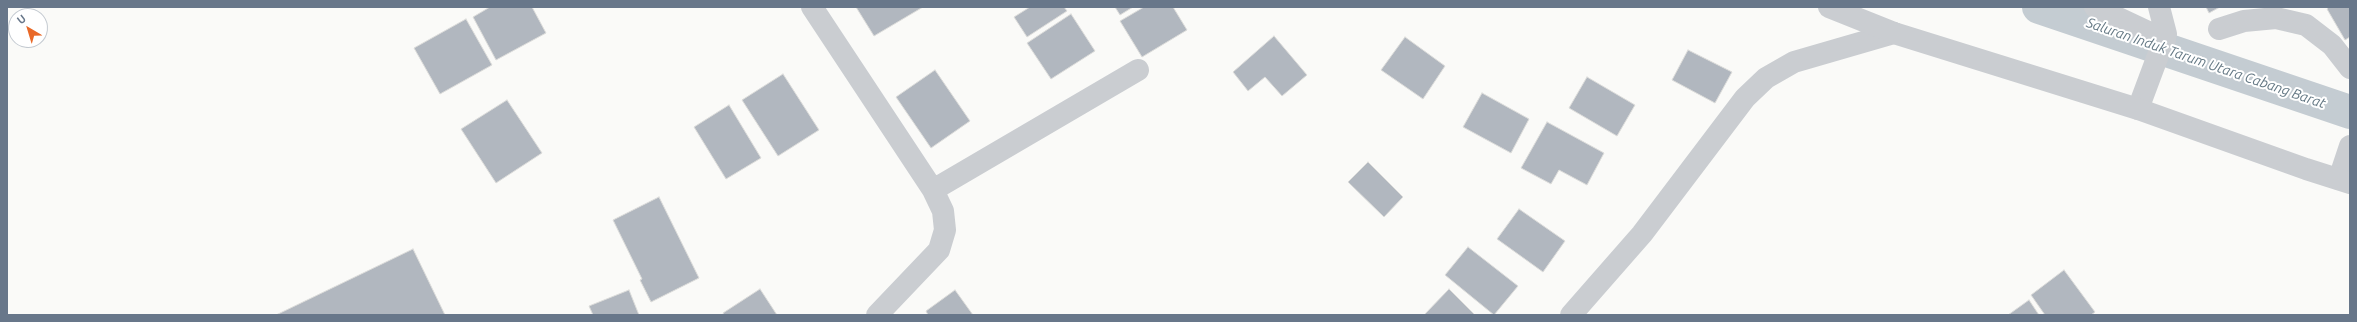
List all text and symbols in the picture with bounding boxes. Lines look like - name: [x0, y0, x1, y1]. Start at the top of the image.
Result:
- north arrow: [8, 8, 48, 48]
- text: U: [14, 12, 28, 26]
- water label: Saluran Induk Tarum Utara Cabang Barat: [2084, 14, 2328, 112]

